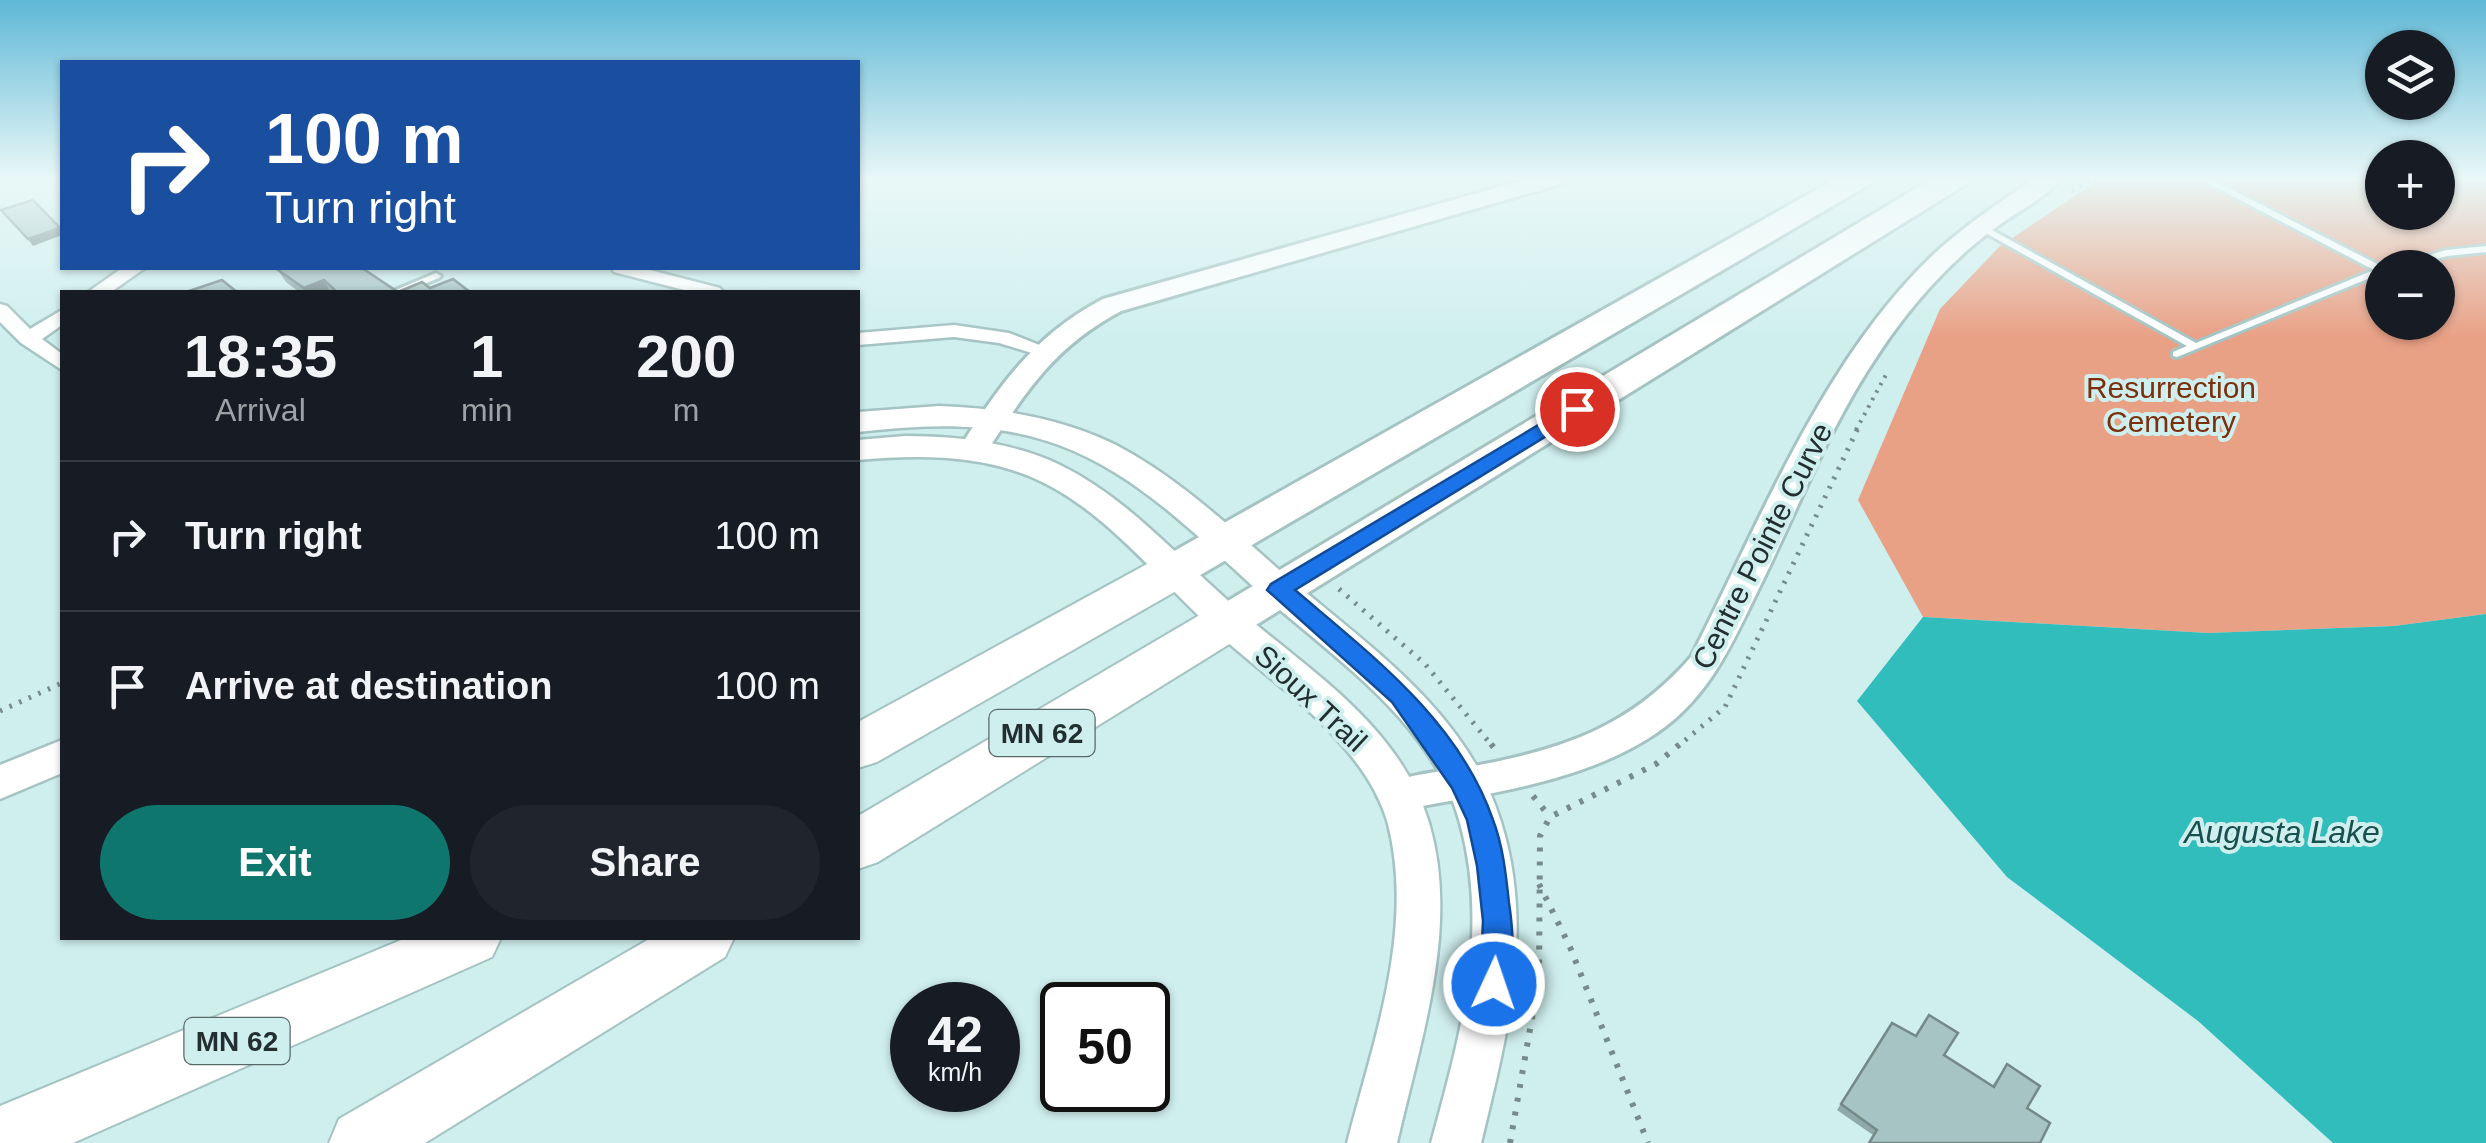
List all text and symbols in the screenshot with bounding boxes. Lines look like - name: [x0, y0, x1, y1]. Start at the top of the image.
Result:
- map controls: [2365, 30, 2455, 340]
- button: layers: [2365, 30, 2455, 120]
- icon: right: [100, 100, 230, 230]
- text: 100 m: [265, 100, 463, 178]
- button: +: [2365, 140, 2455, 230]
- text: Turn right: [265, 182, 456, 233]
- button: −: [2365, 250, 2455, 340]
- text: 18:35: [184, 323, 337, 390]
- text: 1: [470, 323, 503, 390]
- text: 200: [636, 323, 736, 390]
- pin: [1535, 367, 1620, 452]
- park label: Resurrection Cemetery: [2086, 371, 2256, 438]
- icon: arrive: [1550, 382, 1605, 437]
- text: Arrival: [215, 392, 306, 428]
- text: min: [461, 392, 512, 428]
- text: m: [673, 392, 700, 428]
- street label: Centre Pointe Curve: [1686, 417, 1838, 675]
- icon: right: [100, 509, 155, 564]
- text: Turn right: [185, 515, 362, 557]
- text: 100 m: [714, 515, 820, 557]
- street label: Sioux Trail: [1249, 638, 1373, 758]
- icon: arrive: [100, 659, 155, 714]
- text: Arrive at destination: [185, 665, 552, 707]
- text: 100 m: [714, 665, 820, 707]
- road number: MN 62: [990, 710, 1094, 756]
- button: Exit: [100, 805, 450, 920]
- button: Share: [470, 805, 820, 920]
- water label: Augusta Lake: [2182, 814, 2380, 850]
- position arrow: [1442, 932, 1546, 1036]
- speed limit sign: 50: [1040, 982, 1170, 1112]
- text: 42: [927, 1007, 983, 1063]
- road number: MN 62: [184, 1018, 290, 1064]
- text: km/h: [928, 1058, 982, 1086]

